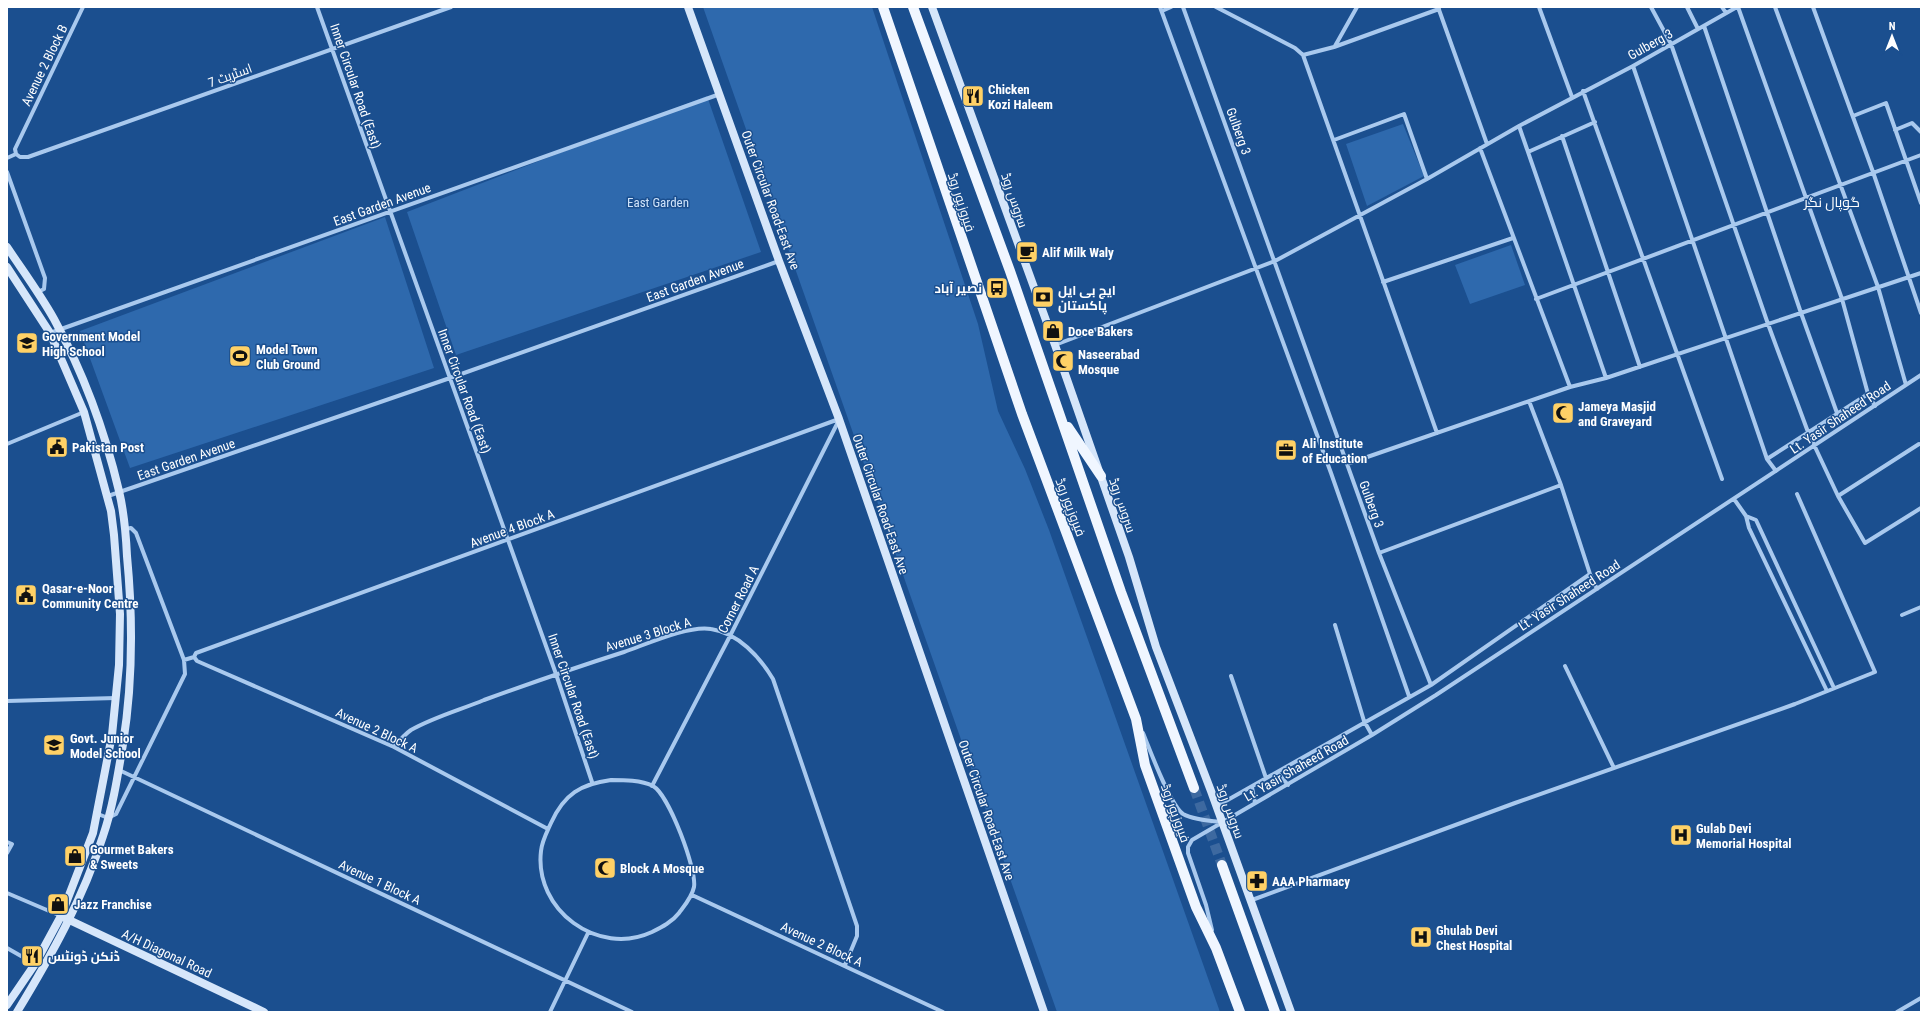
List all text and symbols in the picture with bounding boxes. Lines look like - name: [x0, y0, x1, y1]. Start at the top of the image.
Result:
- north arrow: [1872, 16, 1912, 56]
- text: N: [1889, 20, 1896, 33]
- street label: Avenue 2 Block B: [18, 22, 71, 108]
- street label: Inner Circular Road (East): [327, 22, 384, 151]
- street label: Gulberg 3: [1625, 26, 1675, 63]
- street label: اسٹریٹ 7: [206, 61, 254, 90]
- place label: Chicken Kozi Haleem: [988, 82, 1053, 112]
- restaurant icon: Chicken Kozi Haleem: [960, 83, 986, 109]
- street label: Gulberg 3: [1223, 106, 1254, 157]
- street label: Outer Circular Road-East Ave: [738, 128, 803, 272]
- street label: فیروزپور روڈ: [943, 171, 978, 234]
- street label: سروس روڈ: [998, 171, 1031, 230]
- street label: East Garden Avenue: [331, 180, 433, 229]
- district label: گوپال نگر: [1803, 194, 1860, 212]
- park label: East Garden: [627, 195, 689, 210]
- cafe icon: Alif Milk Waly: [1014, 239, 1040, 265]
- place label: Alif Milk Waly: [1042, 245, 1114, 260]
- street label: East Garden Avenue: [644, 256, 746, 305]
- bus stop icon: نصیر آباد: [984, 275, 1010, 301]
- place label: نصیر آباد: [934, 281, 982, 296]
- place label: ایچ بی ایل پاکستان: [1058, 283, 1116, 315]
- bank icon: ایچ بی ایل پاکستان: [1030, 284, 1056, 310]
- shop icon: Doce Bakers: [1040, 318, 1066, 344]
- place label: Doce Bakers: [1068, 324, 1133, 339]
- street label: Inner Circular Road (East): [435, 327, 494, 455]
- place label: Government Model High School: [42, 329, 140, 359]
- school or university icon: Government Model High School: [14, 330, 40, 356]
- place label: Model Town Club Ground: [256, 342, 320, 372]
- sports icon: Model Town Club Ground: [227, 343, 253, 369]
- place label: Naseerabad Mosque: [1078, 347, 1140, 377]
- mosque icon: Naseerabad Mosque: [1050, 348, 1076, 374]
- street label: Lt. Yasir Shaheed Road: [1787, 378, 1893, 457]
- place label: Jameya Masjid and Graveyard: [1578, 399, 1656, 429]
- mosque icon: Jameya Masjid and Graveyard: [1550, 400, 1576, 426]
- street label: Outer Circular Road-East Ave: [849, 432, 912, 576]
- public building icon: Pakistan Post: [44, 434, 70, 460]
- street label: East Garden Avenue: [135, 436, 237, 483]
- place label: Ali Institute of Education: [1302, 436, 1367, 466]
- office icon: Ali Institute of Education: [1273, 437, 1299, 463]
- place label: Pakistan Post: [72, 440, 144, 455]
- street label: فیروزپور روڈ: [1051, 476, 1089, 539]
- street label: سروس روڈ: [1106, 476, 1139, 535]
- street label: Gulberg 3: [1356, 479, 1387, 530]
- street label: Avenue 4 Block A: [468, 506, 557, 551]
- street label: Lt. Yasir Shaheed Road: [1516, 557, 1623, 634]
- street label: Corner Road A: [715, 563, 762, 636]
- place label: Qasar-e-Noor Community Centre: [42, 581, 138, 611]
- public building icon: Qasar-e-Noor Community Centre: [13, 582, 39, 608]
- street label: Avenue 3 Block A: [604, 614, 693, 655]
- street label: Inner Circular Road (East): [545, 632, 602, 761]
- street label: Avenue 2 Block A: [333, 705, 421, 756]
- place label: Govt. Junior Model School: [70, 731, 141, 761]
- school or university icon: Govt. Junior Model School: [41, 732, 67, 758]
- street label: Lt. Yasir Shaheed Road: [1241, 732, 1351, 804]
- street label: Outer Circular Road-East Ave: [955, 738, 1018, 882]
- street label: فیروزپور روڈ: [1156, 782, 1193, 845]
- street label: سروس روڈ: [1214, 782, 1247, 841]
- place label: Gulab Devi Memorial Hospital: [1696, 821, 1792, 851]
- hospital icon: Gulab Devi Memorial Hospital: [1668, 822, 1694, 848]
- place label: Gourmet Bakers & Sweets: [90, 842, 174, 872]
- shop icon: Gourmet Bakers & Sweets: [62, 843, 88, 869]
- mosque icon: Block A Mosque: [592, 855, 618, 881]
- street label: Avenue 1 Block A: [336, 857, 424, 908]
- place label: Block A Mosque: [620, 861, 704, 876]
- pharmacy icon: AAA Pharmacy: [1244, 868, 1270, 894]
- place label: AAA Pharmacy: [1272, 874, 1350, 889]
- shop icon: Jazz Franchise: [45, 891, 71, 917]
- place label: Jazz Franchise: [74, 897, 152, 912]
- street label: Avenue 2 Block A: [778, 919, 866, 970]
- place label: Ghulab Devi Chest Hospital: [1436, 923, 1512, 953]
- hospital icon: Ghulab Devi Chest Hospital: [1408, 924, 1434, 950]
- street label: A/H Diagonal Road: [119, 926, 214, 981]
- restaurant icon: ڈنکن ڈونٹس: [19, 943, 45, 969]
- place label: ڈنکن ڈونٹس: [48, 949, 120, 965]

